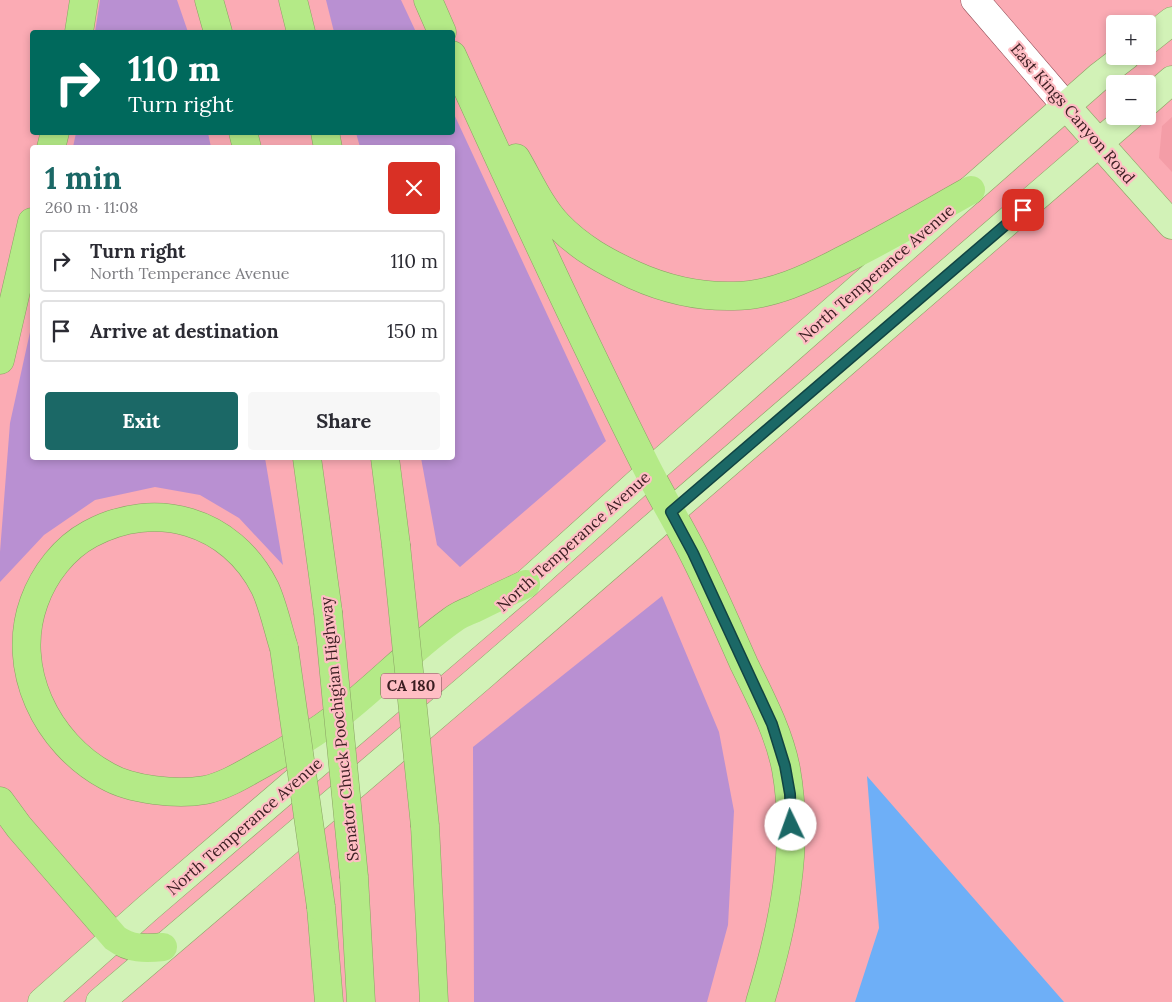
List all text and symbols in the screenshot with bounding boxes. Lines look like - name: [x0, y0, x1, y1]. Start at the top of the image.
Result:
- map controls: [1106, 15, 1156, 125]
- button: +: [1106, 15, 1156, 65]
- street label: East Kings Canyon Road: [1007, 39, 1140, 188]
- text: 110 m: [128, 46, 220, 91]
- icon: right: [45, 50, 110, 115]
- button: −: [1106, 75, 1156, 125]
- text: Turn right: [128, 90, 233, 118]
- text: 1 min: [45, 159, 122, 197]
- button: close: [388, 162, 440, 214]
- pin: [1002, 189, 1044, 231]
- icon: arrive: [1009, 196, 1037, 224]
- text: 260 m · 11:08: [45, 197, 138, 217]
- street label: North Temperance Avenue: [794, 200, 958, 346]
- text: Turn right: [90, 239, 186, 263]
- icon: right: [47, 247, 75, 275]
- text: 110 m: [390, 249, 438, 273]
- text: North Temperance Avenue: [90, 263, 289, 283]
- icon: arrive: [47, 317, 75, 345]
- text: Arrive at destination: [90, 319, 279, 343]
- text: 150 m: [387, 319, 438, 343]
- button: Exit: [45, 392, 238, 450]
- button: Share: [248, 392, 440, 450]
- street label: North Temperance Avenue: [492, 467, 654, 615]
- street label: Senator Chuck Poochigian Highway: [315, 595, 363, 862]
- road number: CA 180: [381, 674, 441, 698]
- street label: North Temperance Avenue: [162, 753, 326, 899]
- position arrow: [764, 798, 816, 850]

